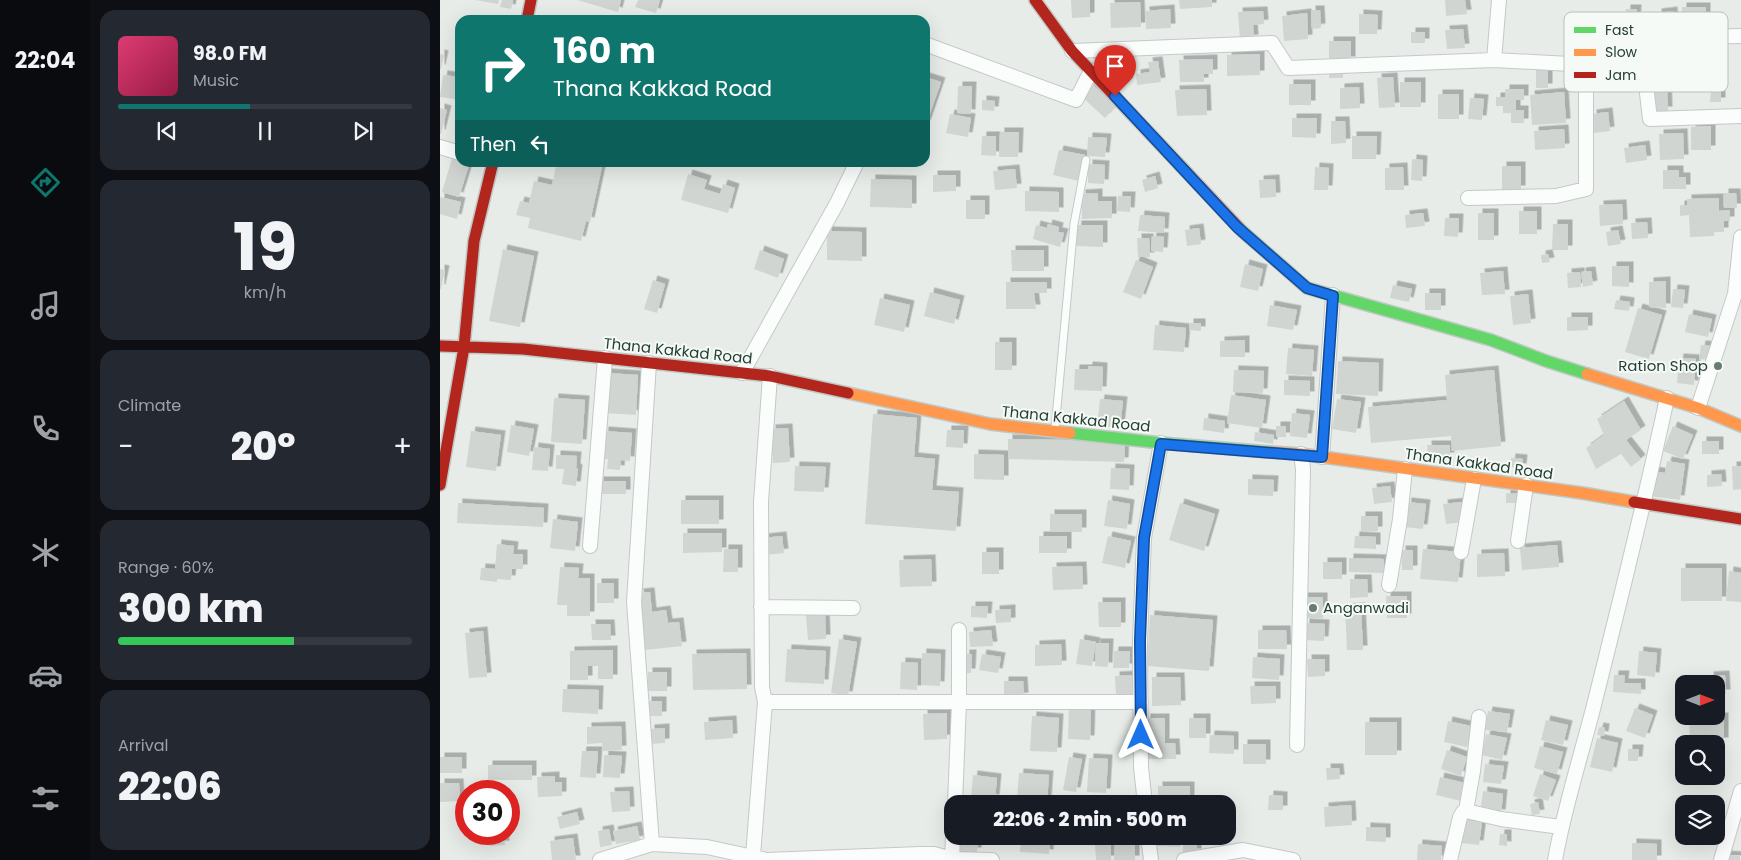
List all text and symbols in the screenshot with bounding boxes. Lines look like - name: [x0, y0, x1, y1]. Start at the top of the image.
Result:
- legend: [1564, 12, 1728, 92]
- text: Fast: [1605, 20, 1634, 40]
- text: 160 m: [553, 26, 656, 75]
- icon: right: [470, 35, 535, 100]
- text: 98.0 FM: [193, 40, 267, 67]
- text: Slow: [1605, 42, 1638, 62]
- text: 22:04: [15, 45, 75, 76]
- pin: [1094, 45, 1136, 96]
- icon: arrive: [1101, 52, 1129, 80]
- text: Jam: [1605, 65, 1636, 85]
- text: Music: [193, 69, 239, 92]
- text: Thana Kakkad Road: [553, 73, 772, 104]
- icon: previous: [153, 117, 181, 145]
- icon: pause: [251, 117, 279, 145]
- icon: next: [349, 117, 377, 145]
- icon: left: [526, 130, 554, 158]
- text: Then: [470, 131, 516, 158]
- icon: directions: [28, 165, 63, 200]
- text: 19: [233, 202, 297, 293]
- text: km/h: [244, 281, 286, 304]
- icon: music: [28, 288, 63, 323]
- street label: Thana Kakkad Road: [603, 332, 753, 369]
- place label: Ration Shop: [1618, 355, 1708, 376]
- marker: Ration Shop: [1712, 360, 1724, 372]
- text: Climate: [118, 394, 181, 417]
- street label: Thana Kakkad Road: [1001, 400, 1151, 437]
- icon: phone: [28, 411, 63, 446]
- text: 20°: [231, 420, 296, 473]
- text: −: [118, 427, 133, 466]
- text: +: [393, 427, 412, 466]
- street label: Thana Kakkad Road: [1404, 443, 1555, 484]
- icon: climate: [28, 535, 63, 570]
- text: Range · 60%: [118, 556, 214, 579]
- text: 300 km: [118, 582, 264, 635]
- place label: Anganwadi: [1323, 597, 1409, 618]
- marker: Anganwadi: [1307, 602, 1319, 614]
- icon: car: [28, 658, 63, 693]
- north arrow: [1675, 675, 1725, 725]
- map controls: [1675, 675, 1725, 845]
- position arrow: [1114, 708, 1166, 760]
- text: Arrival: [118, 734, 168, 757]
- button: search: [1675, 735, 1725, 785]
- text: 22:06: [118, 760, 222, 813]
- speed limit sign: 30: [455, 780, 520, 845]
- icon: filters: [28, 781, 63, 816]
- button: layers: [1675, 795, 1725, 845]
- text: 22:06 · 2 min · 500 m: [993, 806, 1187, 833]

